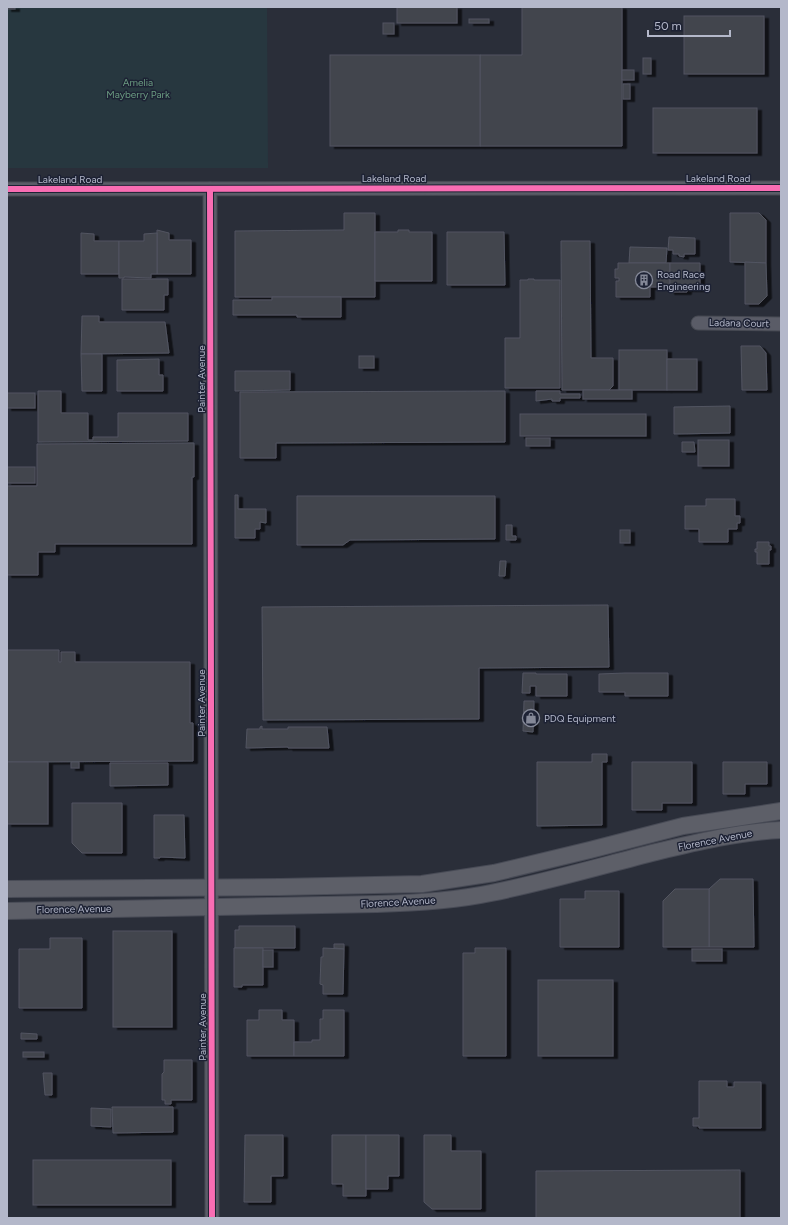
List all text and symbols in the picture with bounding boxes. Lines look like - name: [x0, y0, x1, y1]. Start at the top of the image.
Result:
- scale bar: [648, 12, 730, 38]
- text: 50 m: [654, 19, 682, 33]
- park label: Amelia Mayberry Park: [106, 76, 170, 101]
- street label: Lakeland Road: [362, 172, 427, 185]
- street label: Lakeland Road: [686, 172, 751, 185]
- street label: Lakeland Road: [38, 173, 103, 186]
- place label: Road Race Engineering: [657, 268, 710, 293]
- building icon: Road Race Engineering: [634, 270, 654, 290]
- street label: Ladana Court: [709, 316, 769, 330]
- street label: Painter Avenue: [195, 345, 208, 413]
- street label: Painter Avenue: [195, 669, 208, 737]
- shop icon: PDQ Equipment: [521, 708, 541, 728]
- place label: PDQ Equipment: [544, 712, 616, 725]
- street label: Florence Avenue: [677, 826, 754, 854]
- street label: Florence Avenue: [360, 894, 436, 910]
- street label: Florence Avenue: [36, 902, 112, 916]
- street label: Painter Avenue: [196, 993, 209, 1061]

